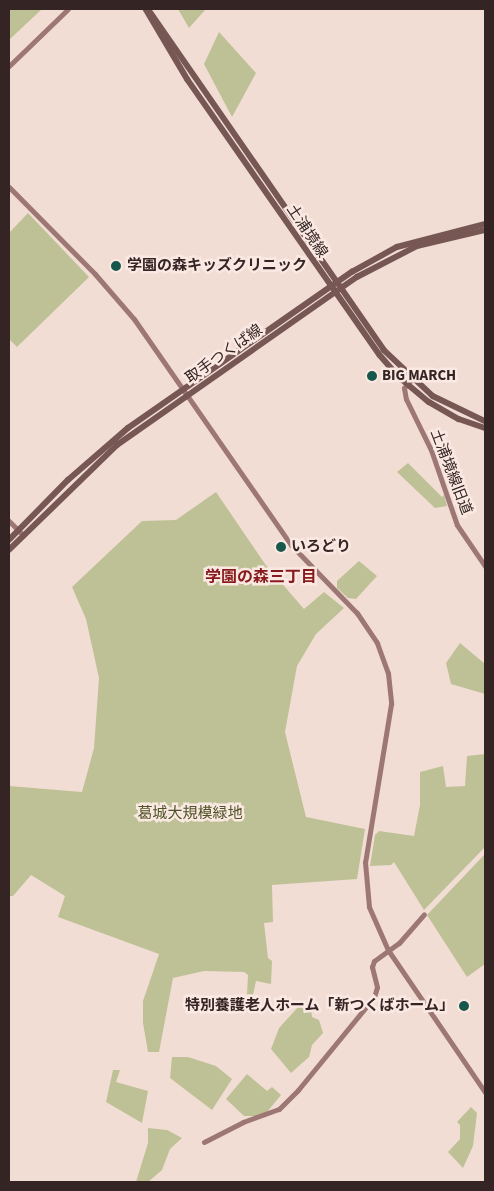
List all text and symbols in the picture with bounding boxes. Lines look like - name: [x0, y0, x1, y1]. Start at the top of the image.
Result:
- street label: 土浦境線: [283, 201, 331, 261]
- place label: 学園の森キッズクリニック: [127, 257, 307, 275]
- marker: 学園の森キッズクリニック: [109, 259, 123, 273]
- street label: 取手つくば線: [182, 321, 266, 387]
- place label: BIG MARCH: [382, 367, 456, 385]
- marker: BIG MARCH: [366, 370, 378, 382]
- street label: 土浦境線旧道: [426, 427, 476, 517]
- place label: いろどり: [291, 538, 351, 556]
- marker: いろどり: [275, 541, 287, 553]
- district label: 学園の森三丁目: [205, 567, 317, 587]
- park label: 葛城大規模緑地: [138, 805, 242, 823]
- place label: 特別養護老人ホーム「新つくばホーム」: [184, 997, 454, 1015]
- marker: 特別養護老人ホーム「新つくばホーム」: [458, 1000, 470, 1012]

